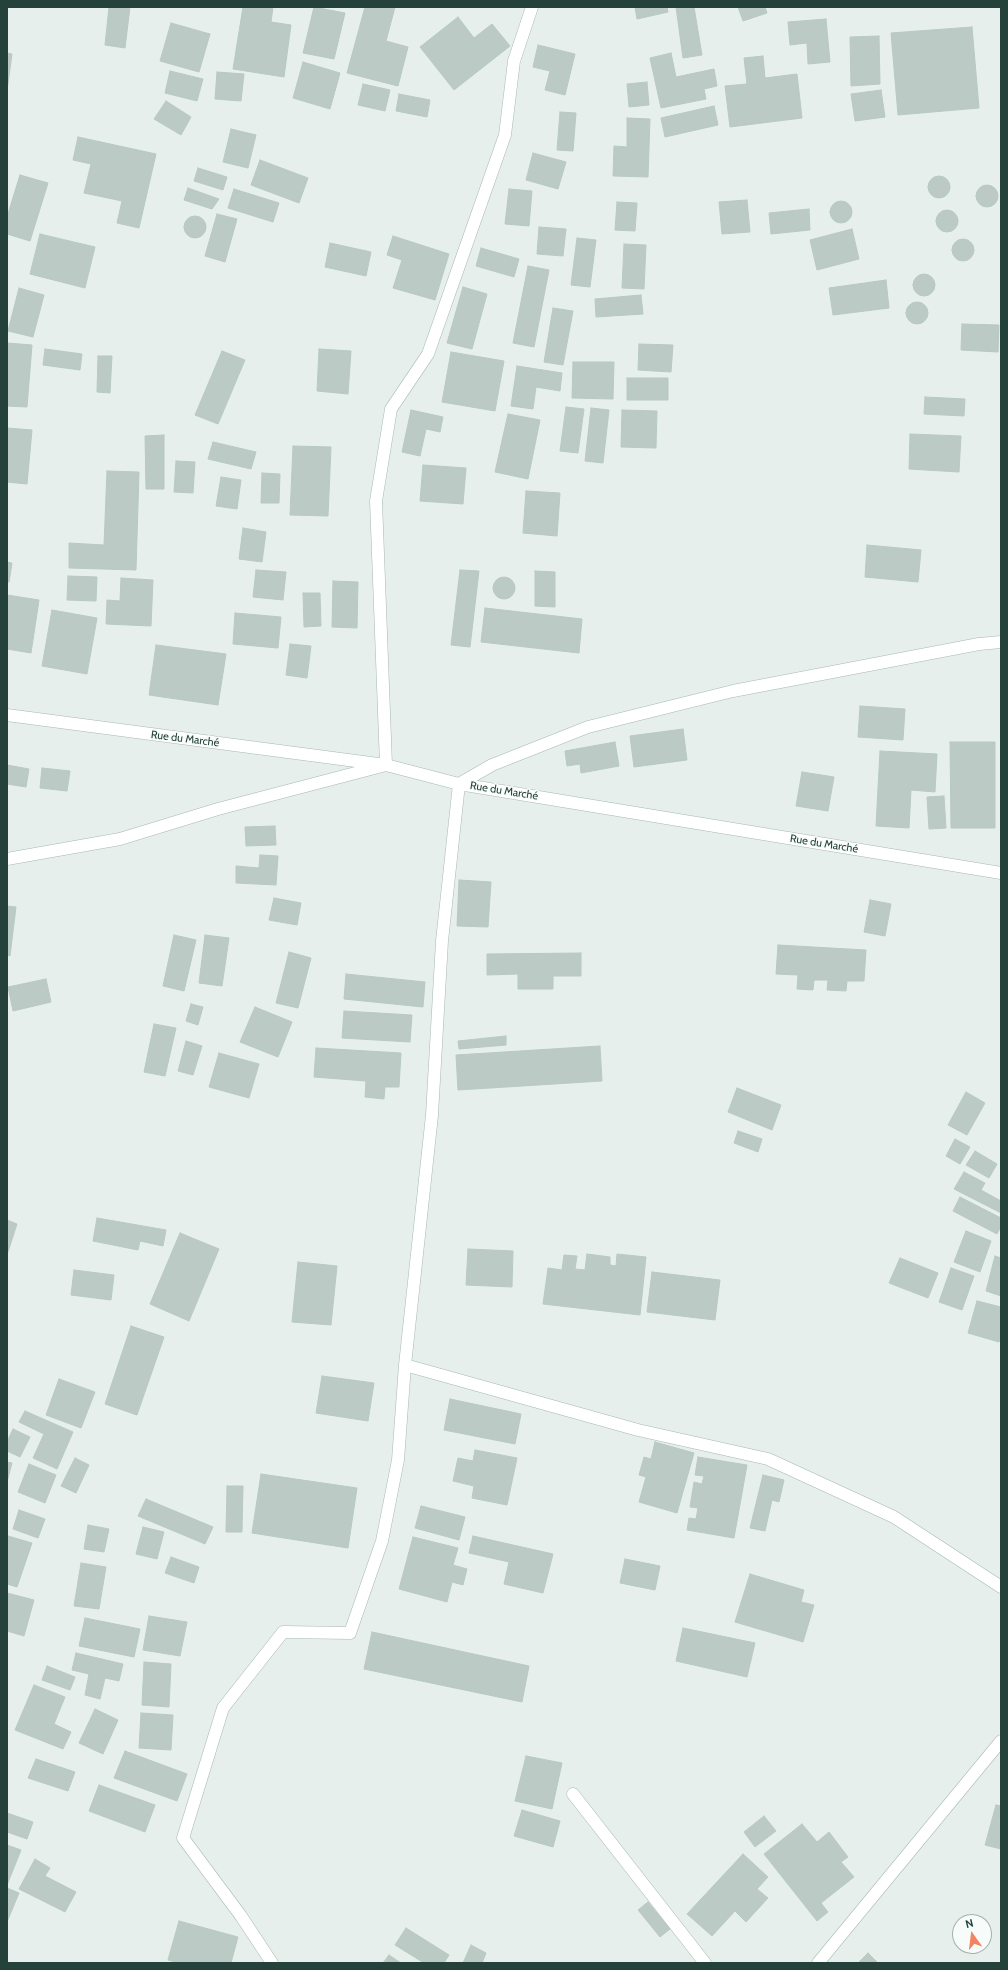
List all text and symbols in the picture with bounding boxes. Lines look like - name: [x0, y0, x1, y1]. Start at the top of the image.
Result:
- street label: Rue du Marché: [150, 728, 220, 750]
- street label: Rue du Marché: [469, 779, 539, 803]
- street label: Rue du Marché: [789, 832, 859, 856]
- north arrow: [952, 1914, 992, 1954]
- text: N: [964, 1916, 975, 1931]

